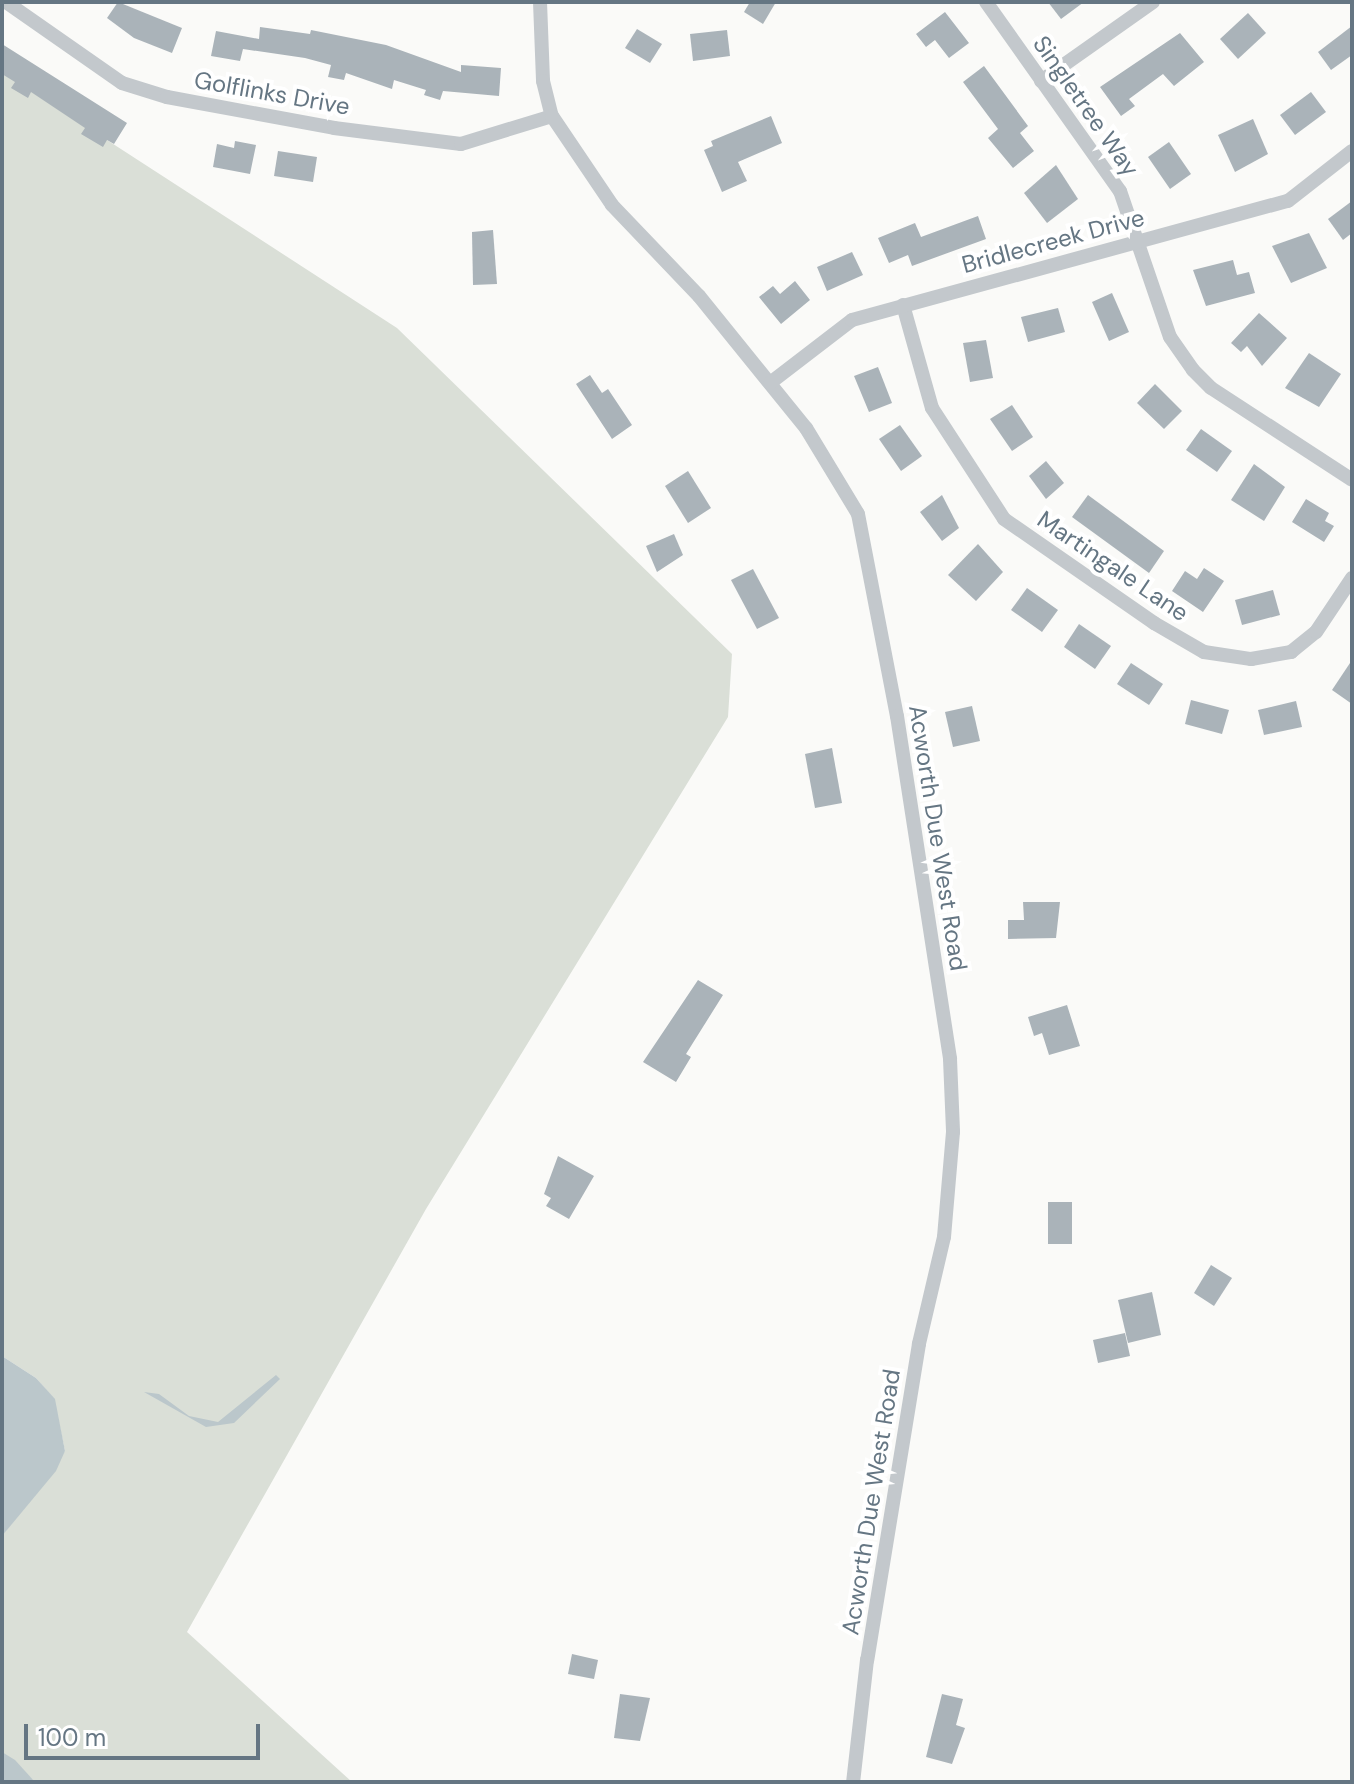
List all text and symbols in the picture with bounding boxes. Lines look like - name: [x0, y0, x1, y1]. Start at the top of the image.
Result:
- street label: Singletree Way: [1027, 30, 1145, 182]
- street label: Golflinks Drive: [192, 65, 352, 121]
- street label: Bridlecreek Drive: [959, 203, 1147, 279]
- street label: Martingale Lane: [1032, 505, 1194, 627]
- street label: Acworth Due West Road: [903, 703, 973, 973]
- street label: Acworth Due West Road: [836, 1367, 906, 1637]
- scale bar: [28, 1708, 264, 1758]
- text: 100 m: [38, 1722, 106, 1753]

